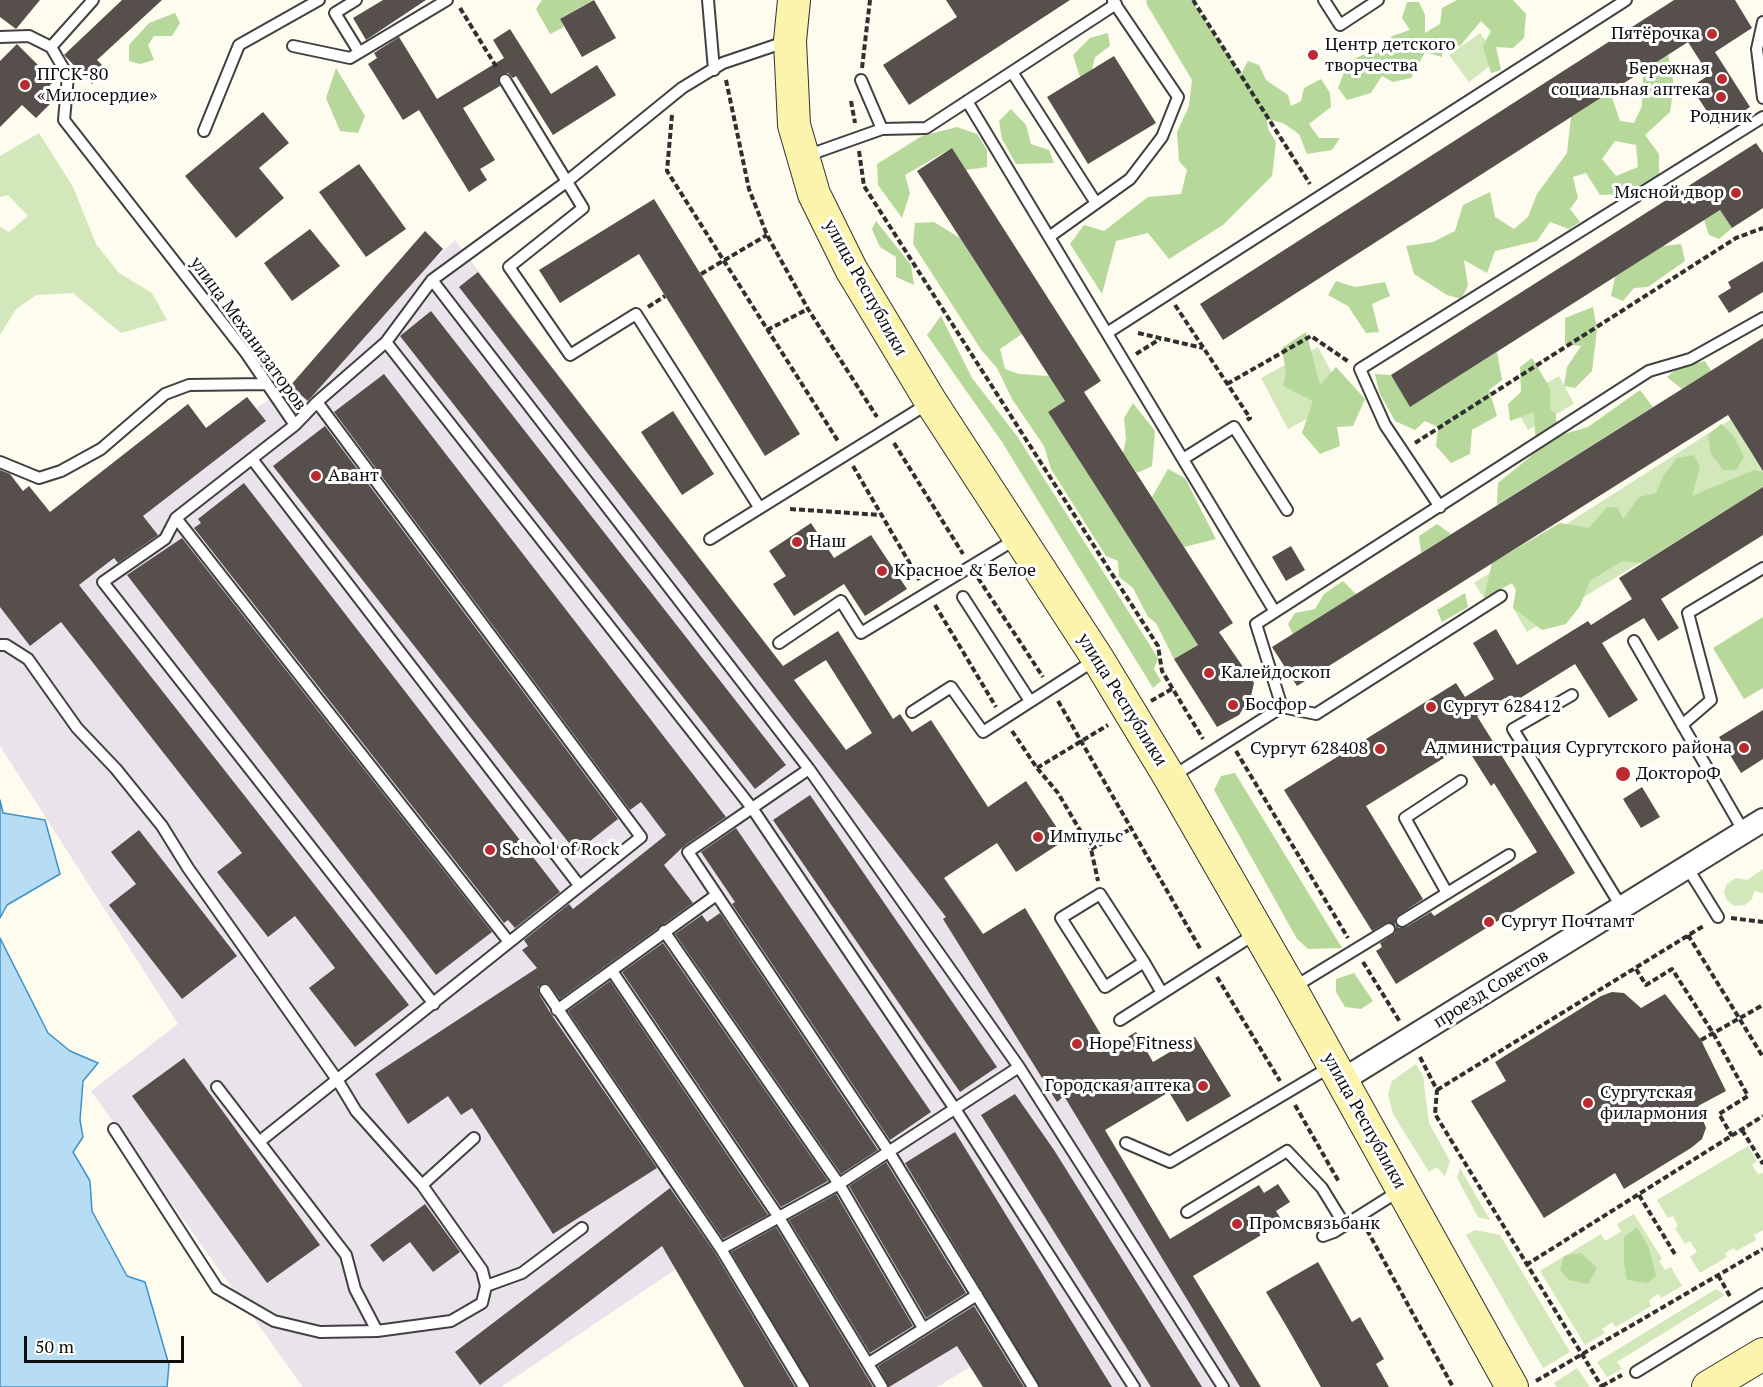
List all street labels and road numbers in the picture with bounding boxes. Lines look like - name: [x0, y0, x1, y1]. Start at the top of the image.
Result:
- street label: улица Республики: [819, 216, 911, 360]
- street label: улица Механизаторов: [185, 253, 311, 415]
- street label: улица Республики: [1072, 630, 1172, 770]
- street label: проезд Советов: [1430, 945, 1552, 1033]
- street label: улица Республики: [1318, 1049, 1410, 1193]

